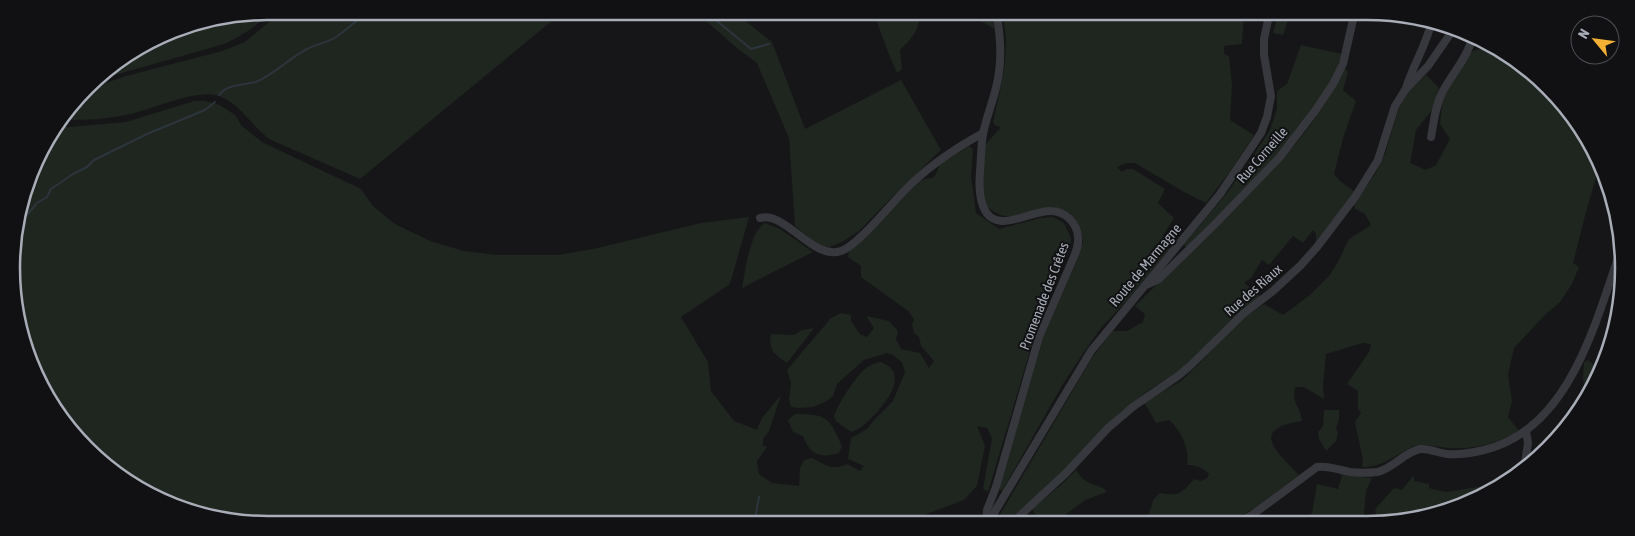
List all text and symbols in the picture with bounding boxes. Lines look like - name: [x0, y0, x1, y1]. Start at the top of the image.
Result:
- north arrow: [1570, 15, 1620, 65]
- text: N: [1575, 26, 1593, 41]
- street label: Rue Corneille: [1233, 124, 1291, 186]
- street label: Route de Marmagne: [1106, 220, 1184, 310]
- street label: Promenade des Crêtes: [1016, 240, 1072, 352]
- street label: Rue des Riaux: [1221, 260, 1285, 319]

